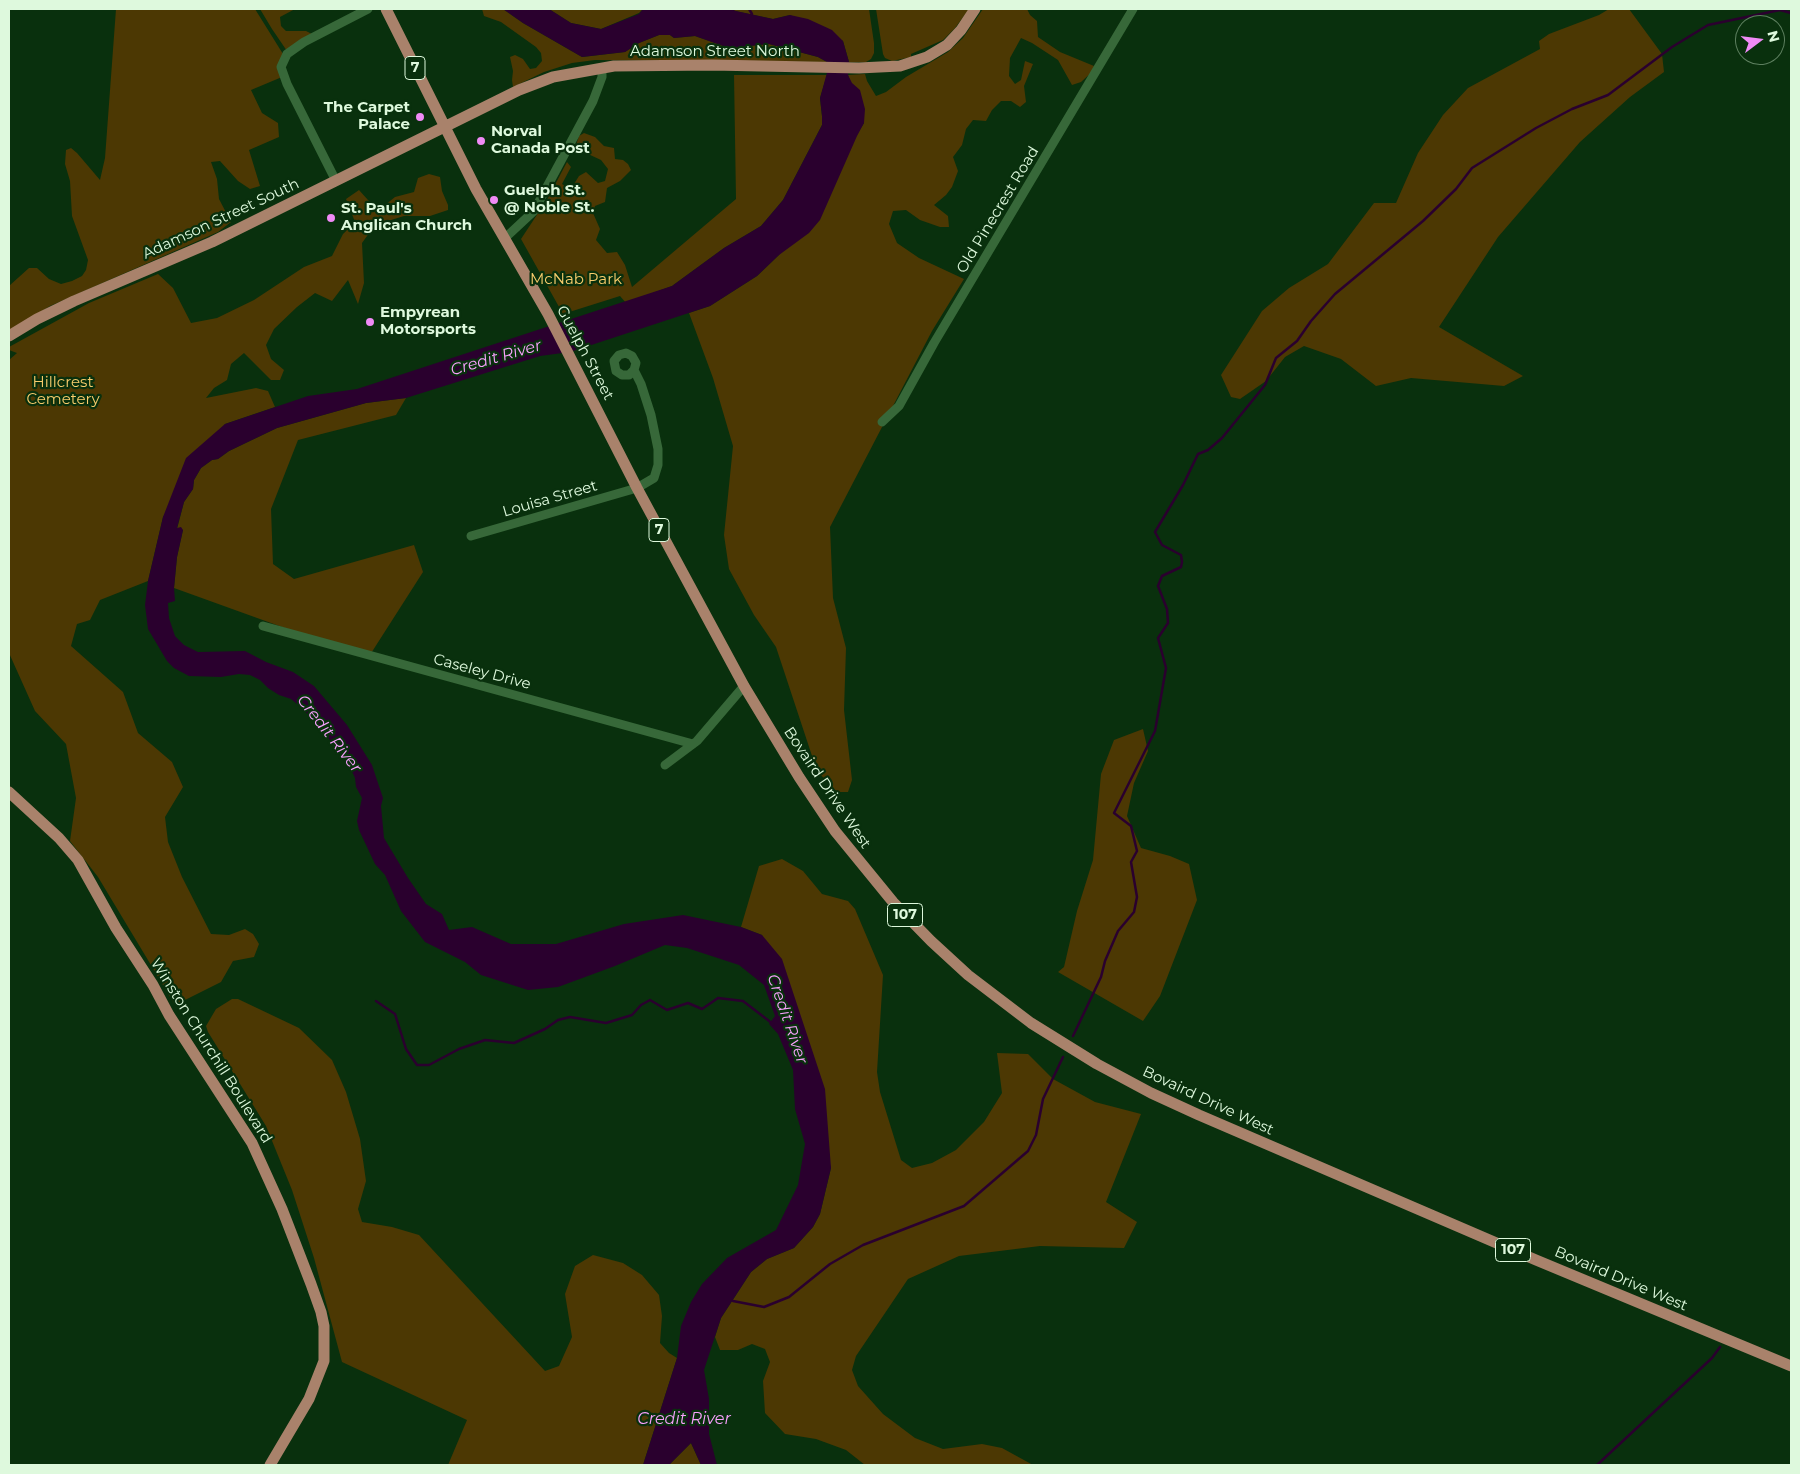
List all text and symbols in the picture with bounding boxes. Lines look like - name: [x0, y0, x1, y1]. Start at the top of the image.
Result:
- north arrow: [1735, 15, 1785, 65]
- text: N: [1763, 29, 1784, 44]
- street label: Adamson Street North: [630, 43, 800, 61]
- road number: 7: [405, 56, 425, 80]
- place label: The Carpet Palace: [324, 99, 410, 134]
- marker: The Carpet Palace: [414, 111, 426, 123]
- place label: Norval Canada Post: [491, 123, 590, 158]
- marker: Norval Canada Post: [475, 135, 487, 147]
- street label: Old Pinecrest Road: [953, 143, 1043, 277]
- street label: Adamson Street South: [140, 175, 302, 263]
- place label: Guelph St. @ Noble St.: [504, 182, 594, 217]
- marker: Guelph St. @ Noble St.: [488, 194, 500, 206]
- place label: St. Paul's Anglican Church: [341, 200, 472, 235]
- marker: St. Paul's Anglican Church: [325, 212, 337, 224]
- park label: McNab Park: [530, 271, 622, 289]
- street label: Guelph Street: [553, 303, 617, 403]
- place label: Empyrean Motorsports: [380, 304, 476, 339]
- marker: Empyrean Motorsports: [364, 316, 376, 328]
- water label: Credit River: [448, 336, 544, 380]
- park label: Hillcrest Cemetery: [26, 374, 100, 409]
- street label: Louisa Street: [501, 477, 599, 521]
- road number: 7: [649, 518, 669, 542]
- street label: Caseley Drive: [431, 650, 533, 694]
- water label: Credit River: [293, 691, 365, 777]
- street label: Bovaird Drive West: [780, 724, 874, 852]
- road number: 107: [888, 904, 922, 926]
- street label: Winston Churchill Boulevard: [146, 955, 276, 1147]
- water label: Credit River: [763, 972, 811, 1066]
- street label: Bovaird Drive West: [1140, 1063, 1276, 1139]
- road number: 107: [1496, 1238, 1530, 1262]
- street label: Bovaird Drive West: [1552, 1243, 1690, 1315]
- water label: Credit River: [637, 1409, 731, 1429]

